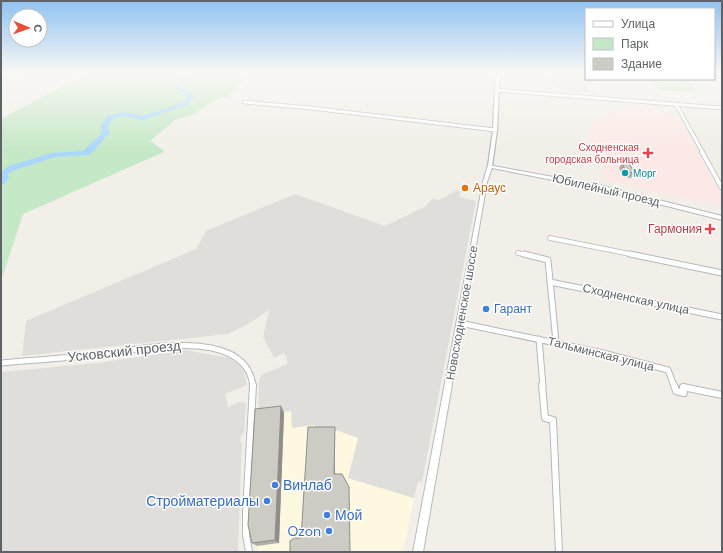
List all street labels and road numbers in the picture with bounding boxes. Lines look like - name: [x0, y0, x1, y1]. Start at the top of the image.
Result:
- street label: Юбилейный проезд: [551, 170, 661, 210]
- street label: Новосходненское шоссе: [442, 244, 482, 382]
- street label: Сходненская улица: [581, 280, 691, 318]
- street label: Тальминская улица: [546, 333, 656, 375]
- street label: Усковский проезд: [67, 336, 181, 366]

